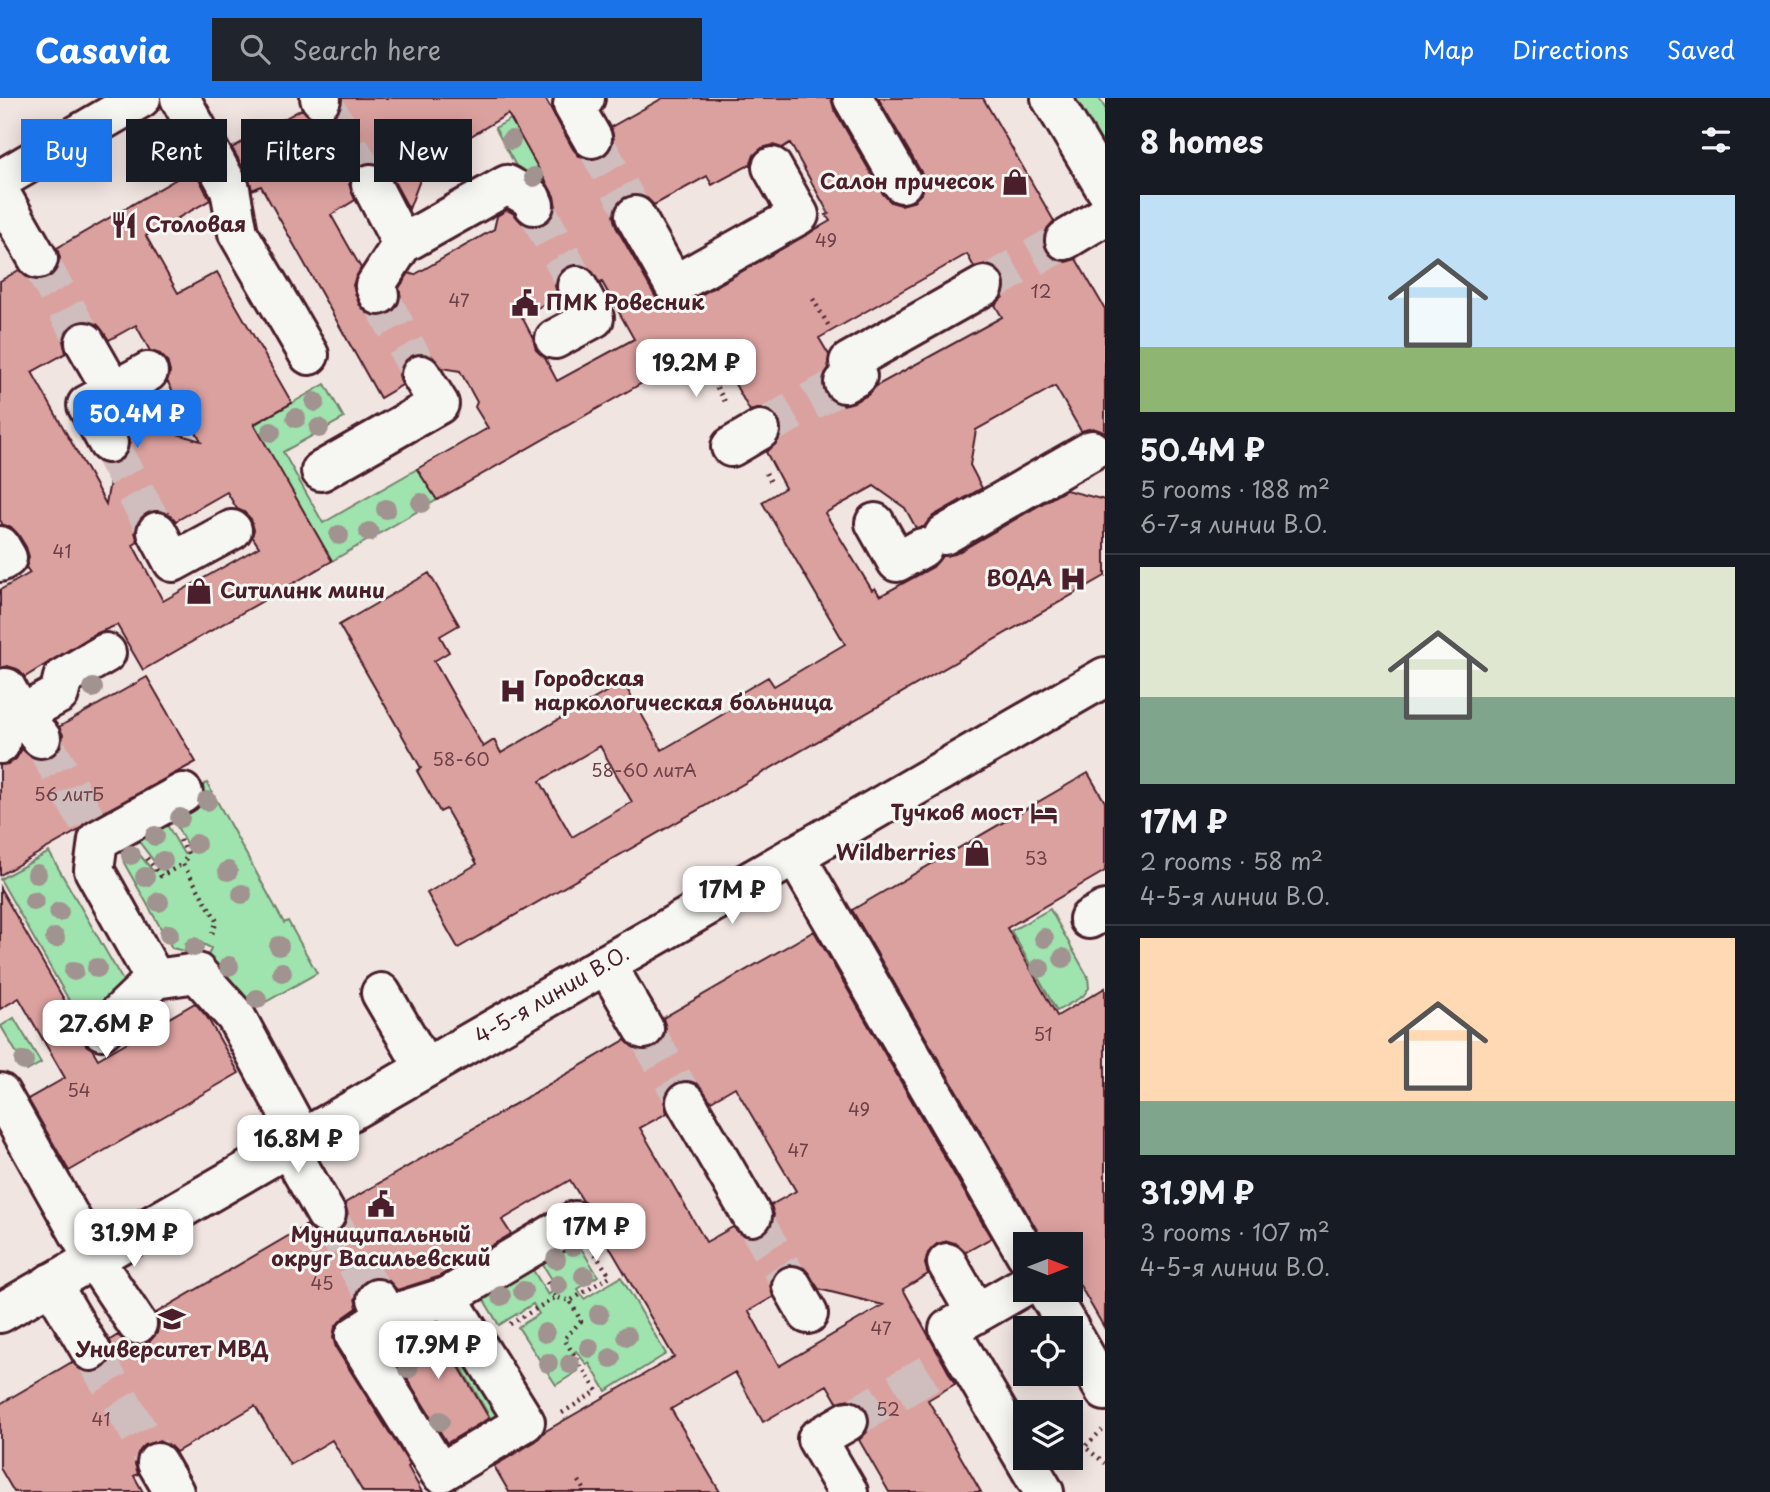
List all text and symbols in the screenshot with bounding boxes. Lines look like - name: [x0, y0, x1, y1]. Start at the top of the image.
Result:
- search box: [212, 18, 702, 81]
- text: Casavia: [35, 24, 170, 74]
- icon: search: [236, 30, 274, 68]
- text: Search here: [292, 30, 441, 69]
- text: Map: [1423, 31, 1474, 67]
- text: Directions: [1512, 31, 1629, 67]
- text: Saved: [1667, 31, 1735, 67]
- text: 8 homes: [1140, 118, 1263, 163]
- chip: Buy: [21, 119, 112, 182]
- chip: Rent: [126, 119, 227, 182]
- chip: Filters: [241, 119, 360, 182]
- chip: New: [374, 119, 472, 182]
- icon: filters: [1697, 121, 1735, 159]
- place label: Салон причесок: [820, 164, 995, 196]
- shop icon: Салон причесок: [1000, 167, 1030, 197]
- place label: Столовая: [145, 207, 246, 239]
- restaurant icon: Столовая: [109, 210, 139, 240]
- house number: 49: [815, 226, 837, 253]
- icon: home: [1375, 240, 1501, 366]
- house number: 12: [1031, 277, 1051, 304]
- place label: ПМК Ровесник: [546, 285, 705, 317]
- house number: 47: [448, 286, 470, 313]
- public building icon: ПМК Ровесник: [510, 288, 540, 318]
- pin: 19.2M ₽: [631, 340, 761, 399]
- text: 19.2M ₽: [652, 344, 740, 379]
- pin: 50.4M ₽: [72, 390, 202, 450]
- text: 50.4M ₽: [89, 395, 185, 430]
- text: 50.4M ₽: [1140, 426, 1265, 471]
- text: 5 rooms · 188 m²: [1140, 471, 1330, 506]
- text: 6-7-я линии В.О.: [1140, 506, 1328, 541]
- house number: 41: [53, 537, 71, 564]
- place label: ВОДА: [986, 561, 1052, 593]
- hospital icon: ВОДА: [1058, 564, 1088, 594]
- place label: Ситилинк мини: [220, 573, 385, 605]
- shop icon: Ситилинк мини: [184, 576, 214, 606]
- icon: home: [1375, 612, 1501, 738]
- place label: Городская наркологическая больница: [534, 661, 833, 717]
- hospital icon: Городская наркологическая больница: [498, 676, 528, 706]
- house number: 58-60: [432, 745, 490, 772]
- house number: 58-60 литА: [591, 756, 697, 783]
- house number: 56 литБ: [34, 780, 104, 807]
- place label: Тучков мост: [890, 795, 1024, 827]
- hotel icon: Тучков мост: [1029, 798, 1059, 828]
- text: 17M ₽: [1140, 798, 1227, 843]
- place label: Wildberries: [836, 835, 956, 867]
- shop icon: Wildberries: [962, 838, 992, 868]
- text: 2 rooms · 58 m²: [1140, 843, 1323, 878]
- house number: 53: [1024, 844, 1048, 871]
- pin: 17M ₽: [683, 866, 781, 926]
- text: 17M ₽: [699, 871, 765, 906]
- text: 4-5-я линии В.О.: [1140, 878, 1330, 913]
- street label: 4-5-я линии В.О.: [468, 936, 634, 1051]
- icon: home: [1375, 983, 1501, 1109]
- pin: 27.6M ₽: [41, 1000, 171, 1060]
- text: 27.6M ₽: [59, 1005, 153, 1040]
- house number: 51: [1033, 1020, 1053, 1047]
- house number: 54: [67, 1076, 91, 1103]
- house number: 49: [848, 1095, 870, 1122]
- pin: 16.8M ₽: [233, 1116, 363, 1175]
- text: 16.8M ₽: [253, 1120, 343, 1155]
- house number: 47: [787, 1136, 809, 1163]
- text: 31.9M ₽: [1140, 1169, 1254, 1214]
- public building icon: Муниципальный округ Васильевский: [366, 1189, 396, 1219]
- pin: 17M ₽: [547, 1204, 645, 1263]
- text: 17M ₽: [563, 1208, 629, 1243]
- pin: 31.9M ₽: [69, 1210, 199, 1269]
- text: 31.9M ₽: [90, 1214, 178, 1249]
- text: 3 rooms · 107 m²: [1140, 1214, 1330, 1249]
- place label: Муниципальный округ Васильевский: [271, 1217, 491, 1273]
- north arrow: [1013, 1232, 1083, 1302]
- map controls: [1013, 1232, 1083, 1470]
- text: 4-5-я линии В.О.: [1140, 1249, 1330, 1284]
- house number: 45: [311, 1269, 334, 1296]
- school or university icon: Университет МВД: [157, 1304, 187, 1334]
- house number: 47: [870, 1314, 892, 1341]
- button: locate: [1013, 1316, 1083, 1386]
- pin: 17.9M ₽: [373, 1322, 503, 1381]
- text: 17.9M ₽: [395, 1326, 481, 1361]
- place label: Университет МВД: [74, 1332, 269, 1364]
- house number: 52: [876, 1395, 900, 1422]
- button: layers: [1013, 1400, 1083, 1470]
- house number: 41: [92, 1405, 110, 1432]

